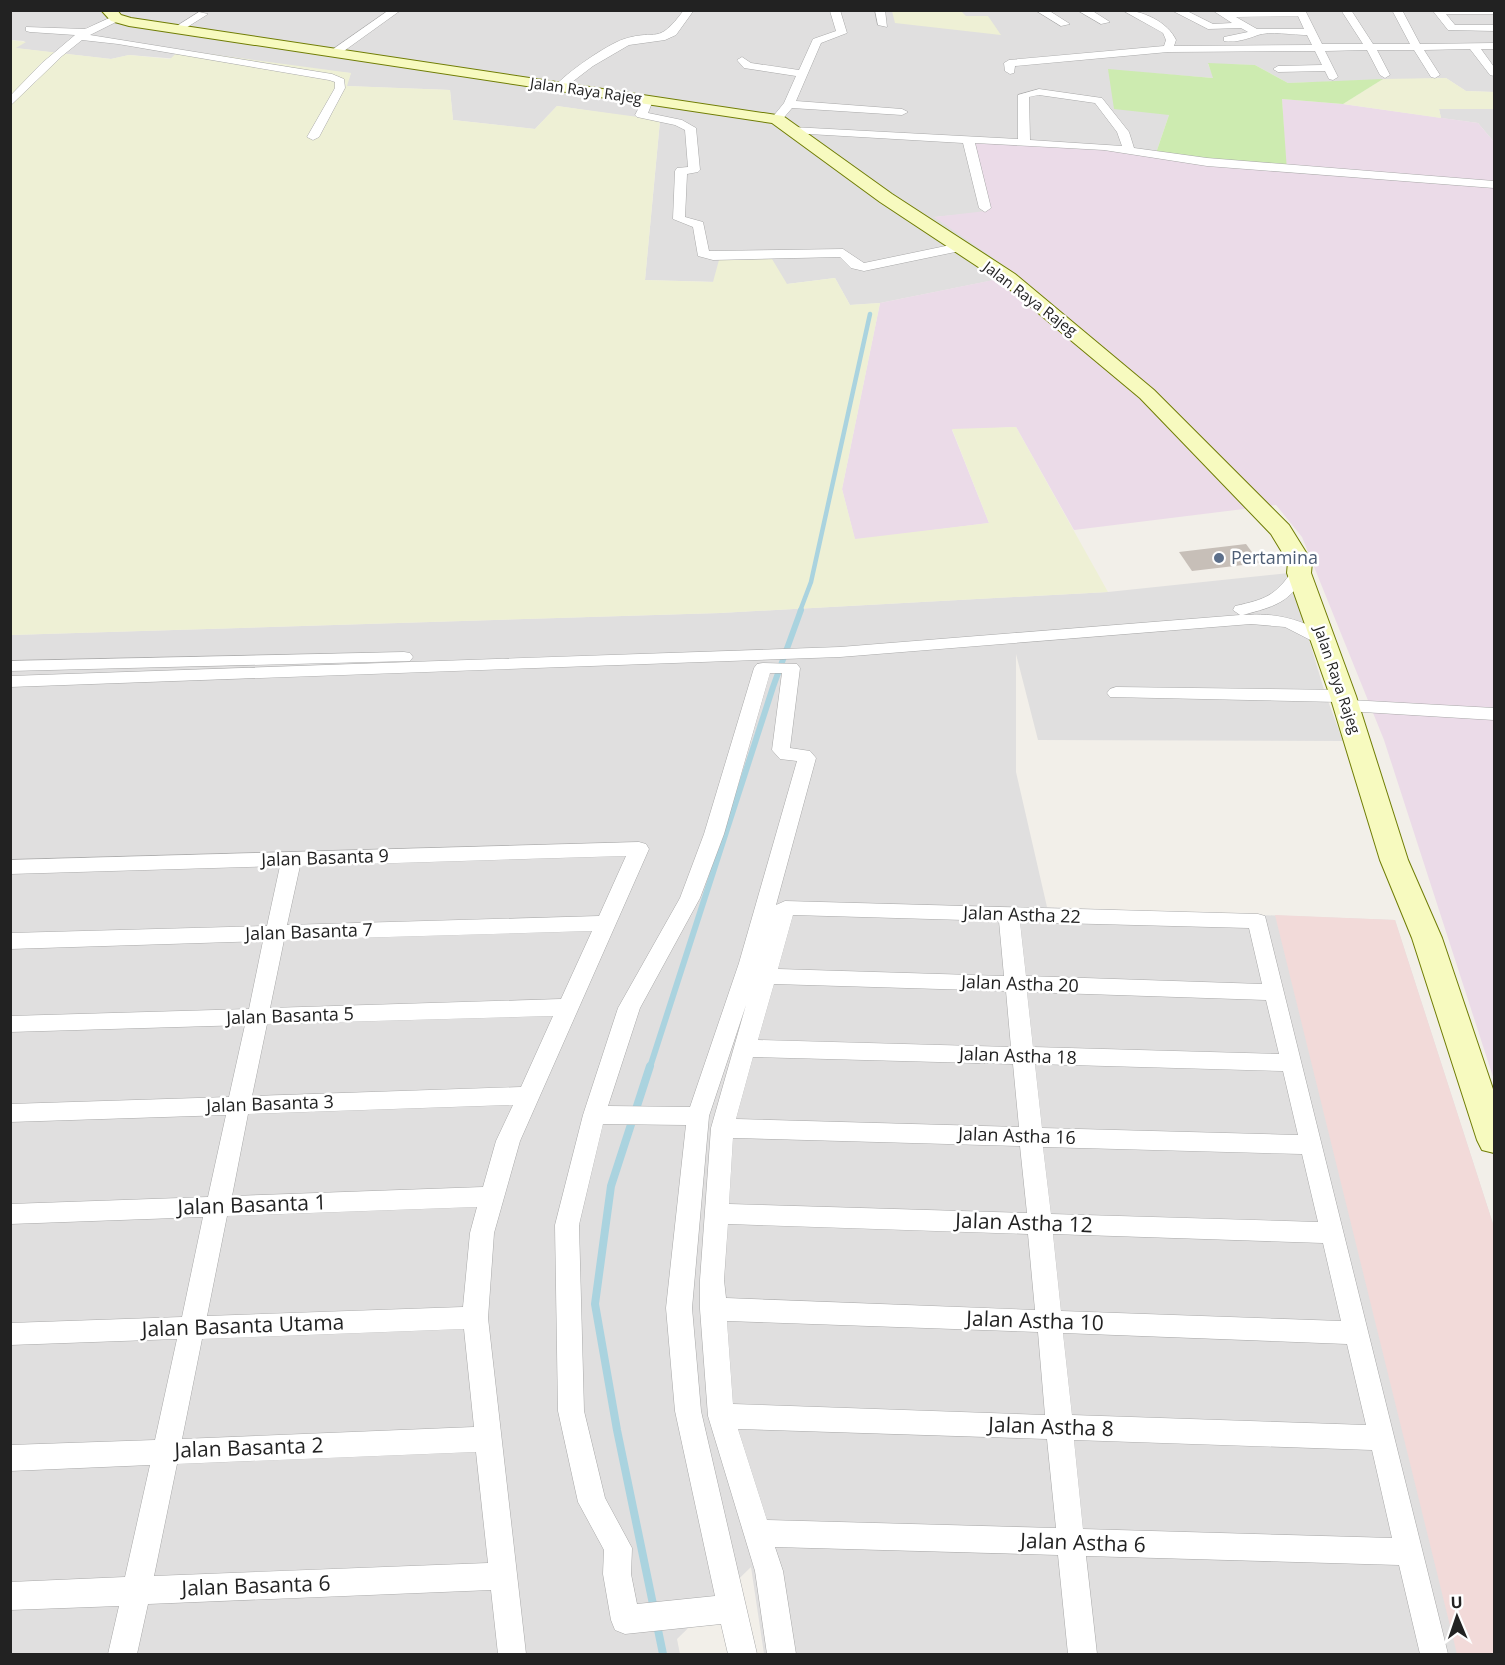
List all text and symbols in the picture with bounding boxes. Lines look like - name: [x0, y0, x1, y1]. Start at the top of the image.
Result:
- street label: Jalan Raya Rajeg: [527, 72, 643, 108]
- street label: Jalan Raya Rajeg: [978, 255, 1082, 340]
- place label: Pertamina: [1231, 545, 1318, 569]
- marker: Pertamina: [1212, 551, 1226, 565]
- street label: Jalan Raya Rajeg: [1309, 621, 1366, 736]
- street label: Jalan Basanta 9: [259, 843, 389, 871]
- street label: Jalan Astha 22: [961, 900, 1081, 928]
- street label: Jalan Basanta 7: [243, 917, 373, 945]
- street label: Jalan Astha 20: [959, 969, 1079, 997]
- street label: Jalan Basanta 5: [224, 1001, 354, 1029]
- street label: Jalan Astha 18: [957, 1041, 1077, 1069]
- street label: Jalan Basanta 3: [204, 1089, 334, 1117]
- street label: Jalan Astha 16: [956, 1121, 1076, 1149]
- street label: Jalan Basanta 1: [175, 1187, 327, 1221]
- street label: Jalan Astha 12: [953, 1206, 1093, 1238]
- street label: Jalan Astha 10: [964, 1304, 1104, 1336]
- street label: Jalan Basanta Utama: [139, 1307, 345, 1343]
- street label: Jalan Astha 8: [986, 1410, 1114, 1442]
- street label: Jalan Basanta 2: [172, 1430, 324, 1464]
- street label: Jalan Astha 6: [1018, 1526, 1146, 1558]
- street label: Jalan Basanta 6: [179, 1568, 331, 1602]
- north arrow: [1427, 1587, 1487, 1647]
- text: U: [1450, 1591, 1463, 1613]

